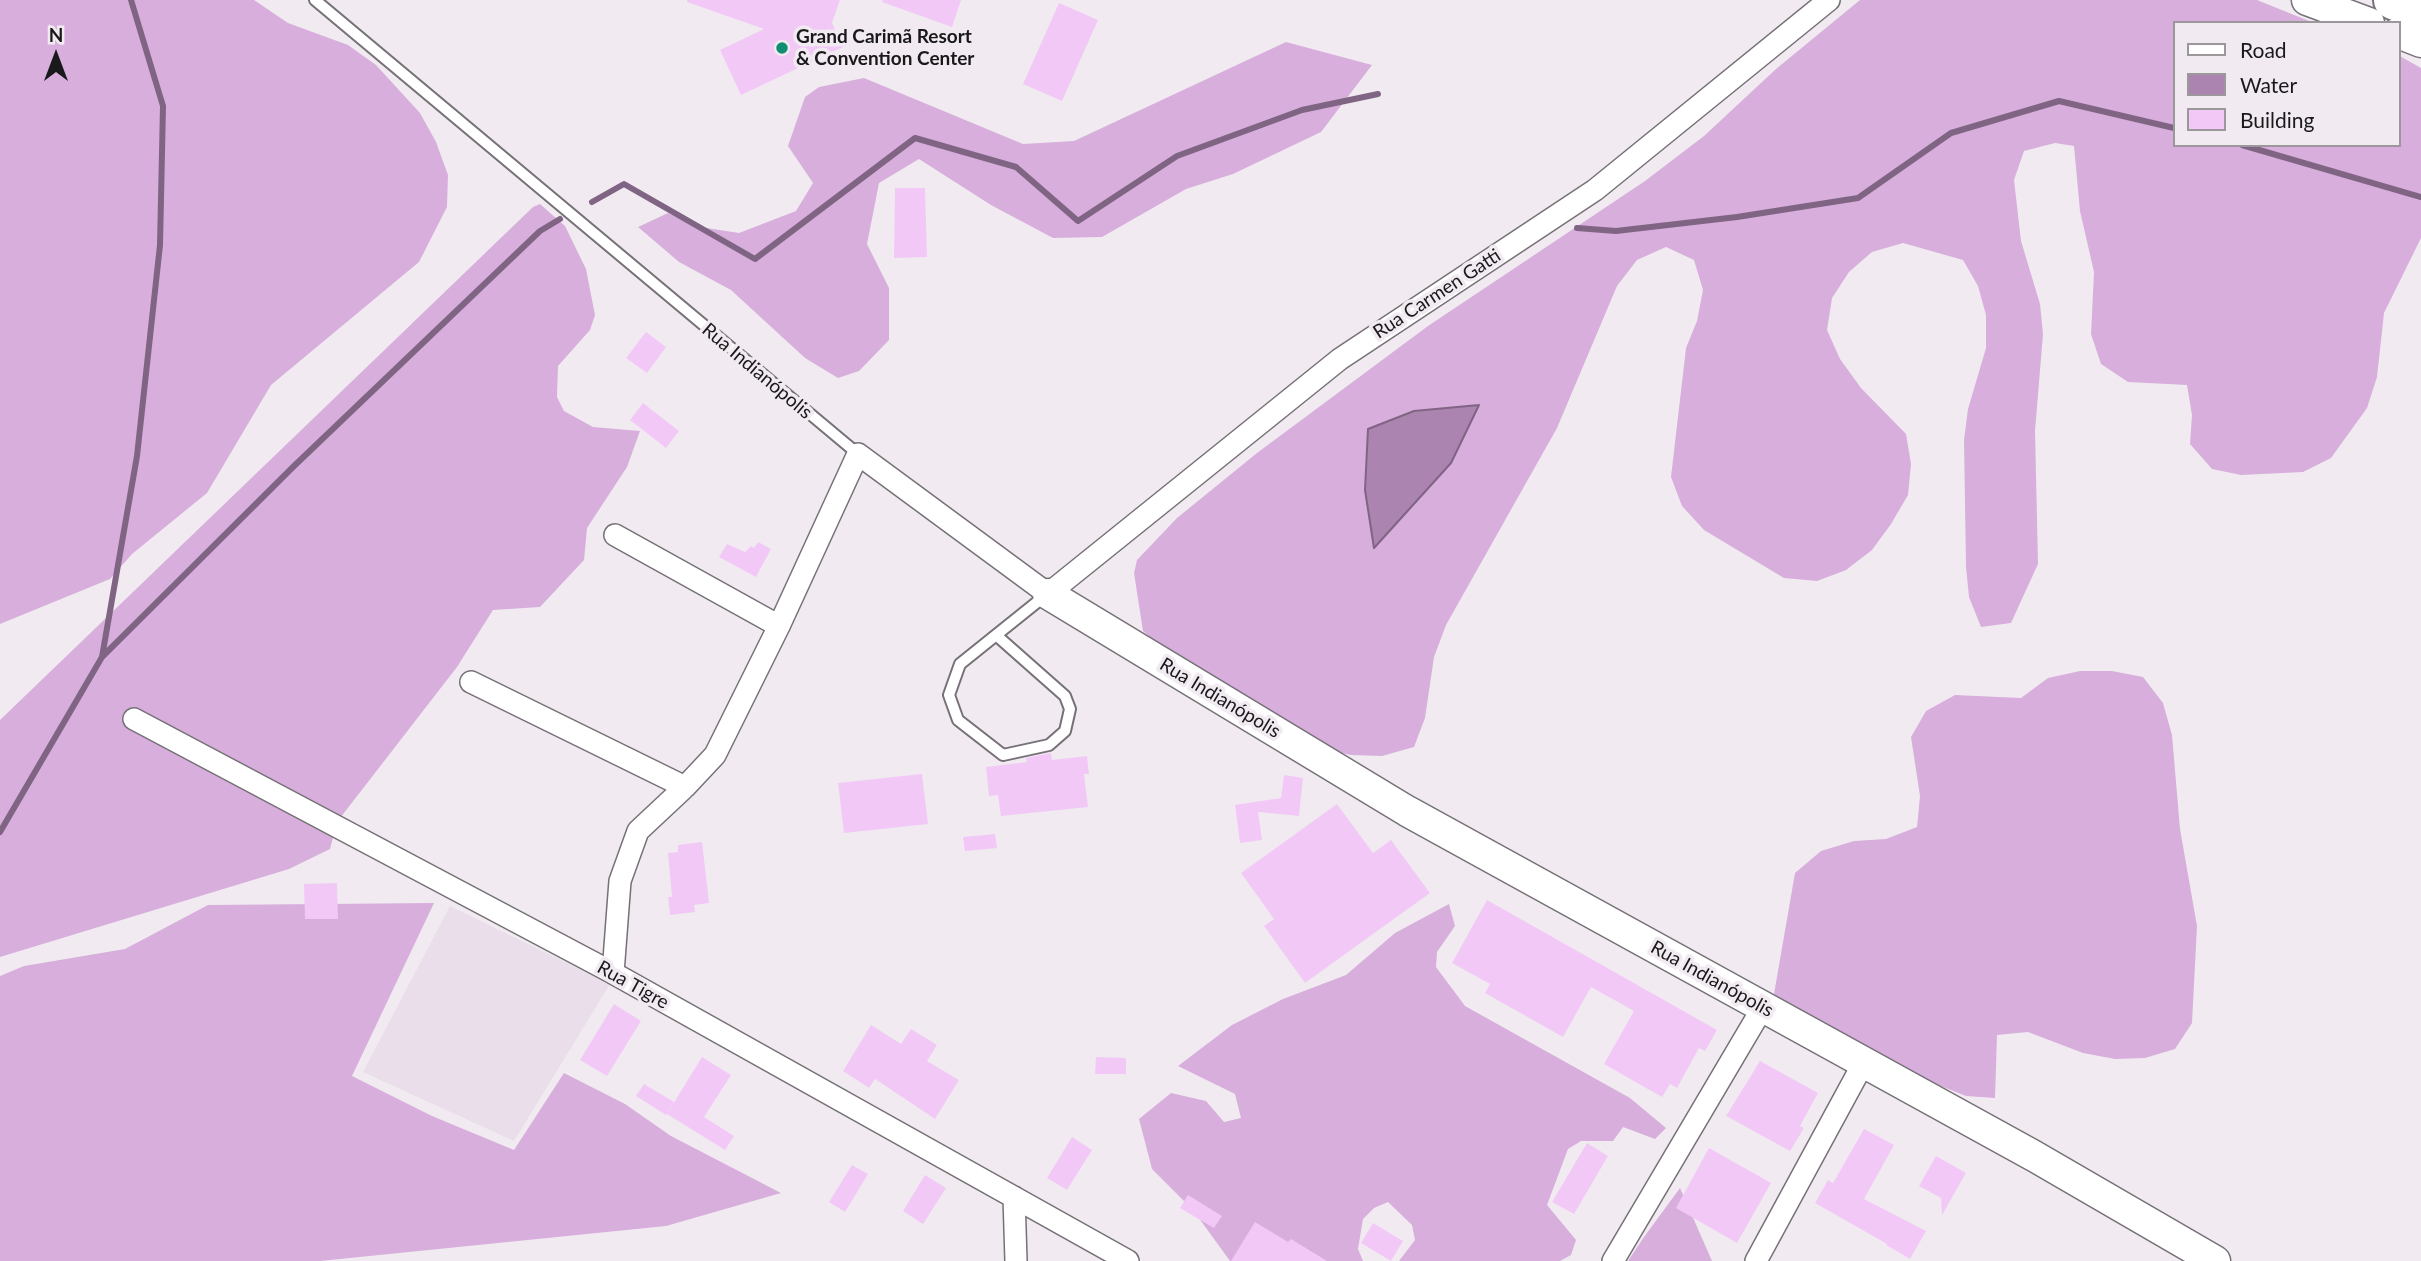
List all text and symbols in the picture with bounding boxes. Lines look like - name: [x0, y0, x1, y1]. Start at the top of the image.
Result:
- north arrow: [21, 21, 91, 91]
- legend: [2172, 21, 2400, 147]
- text: N: [49, 23, 63, 46]
- place label: Grand Carimã Resort & Convention Center: [796, 26, 974, 70]
- text: Road: [2240, 37, 2287, 62]
- marker: Grand Carimã Resort & Convention Center: [774, 40, 790, 56]
- text: Water: [2240, 72, 2297, 97]
- text: Building: [2240, 107, 2315, 132]
- street label: Rua Carmen Gatti: [1369, 244, 1505, 344]
- street label: Rua Indianópolis: [697, 318, 817, 424]
- street label: Rua Indianópolis: [1155, 653, 1285, 743]
- street label: Rua Indianópolis: [1647, 936, 1777, 1022]
- street label: Rua Tigre: [593, 956, 673, 1014]

